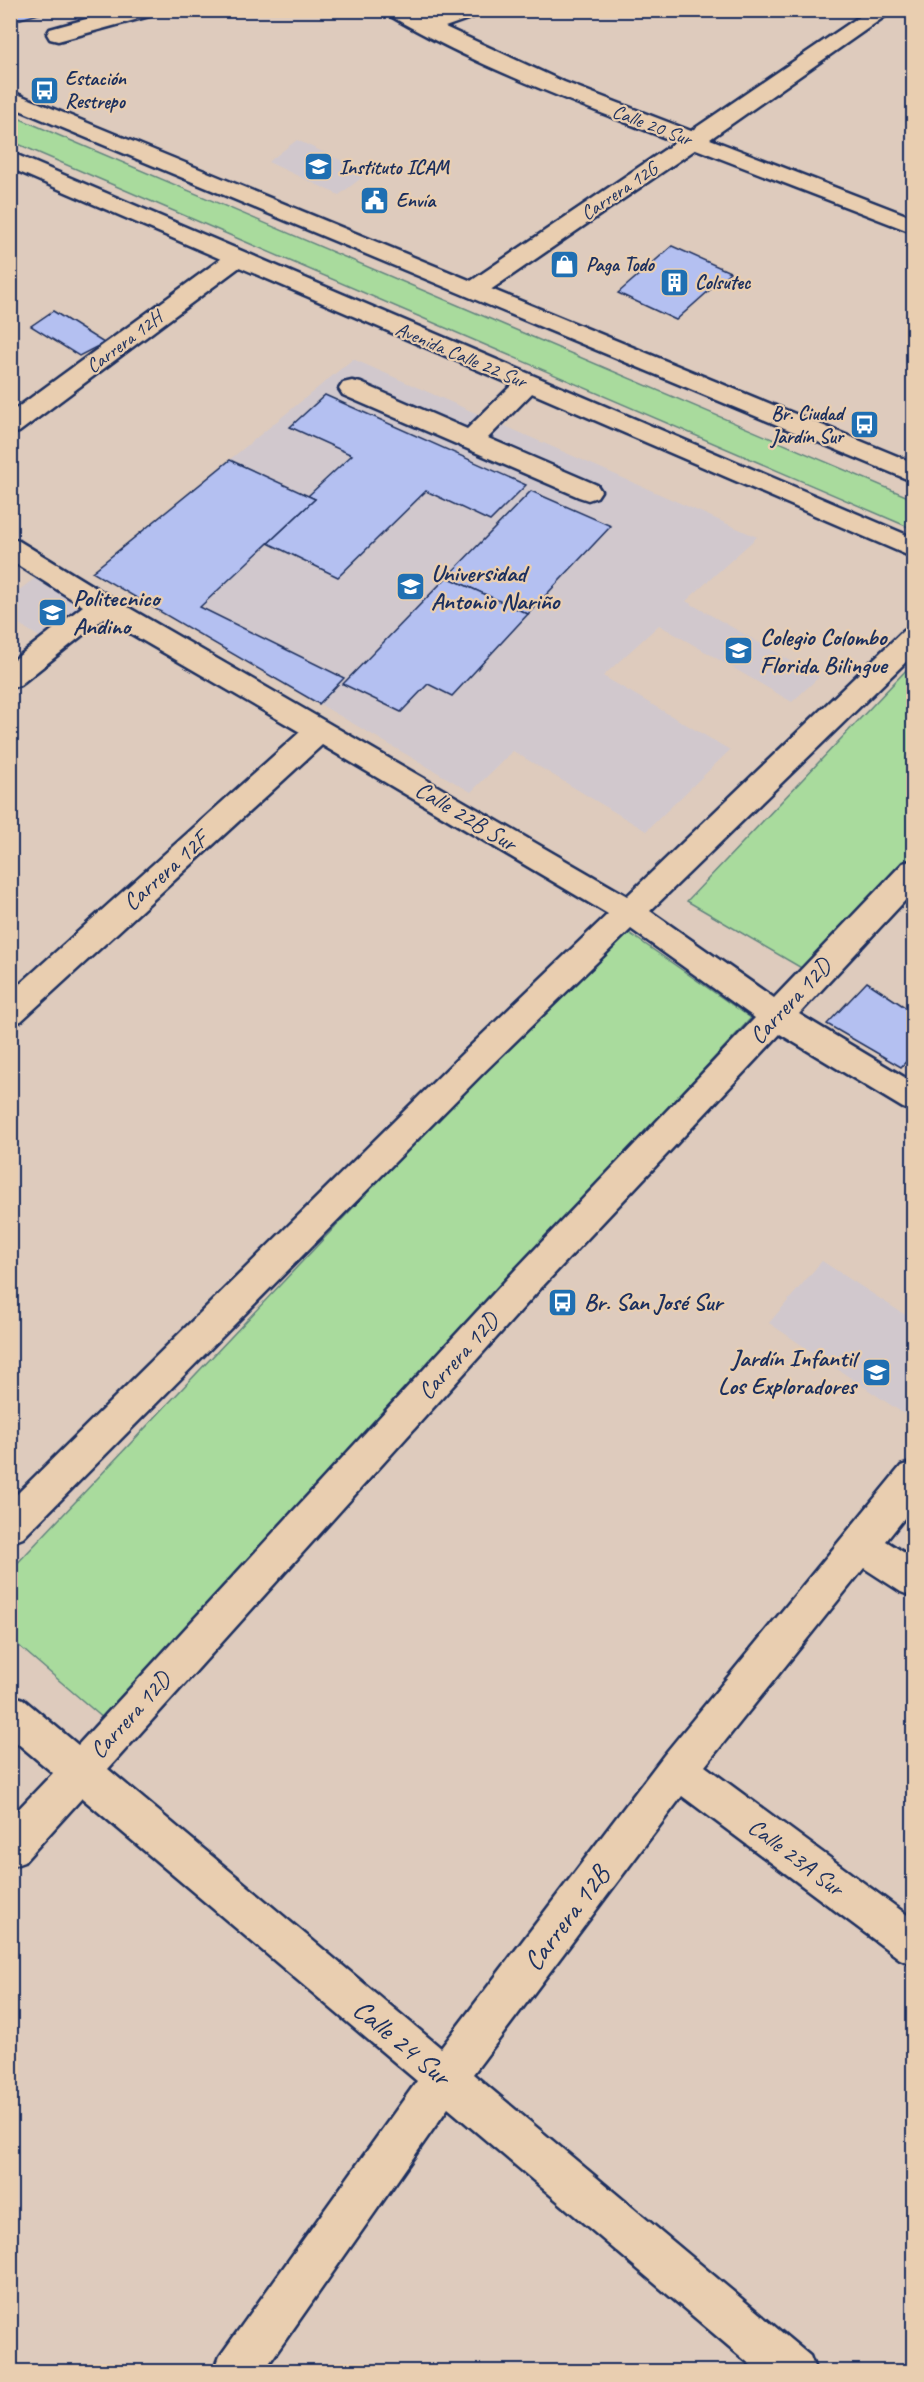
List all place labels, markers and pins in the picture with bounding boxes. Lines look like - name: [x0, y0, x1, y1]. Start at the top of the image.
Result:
- place label: Estación Restrepo: [65, 66, 127, 114]
- bus stop icon: Estación Restrepo: [28, 74, 60, 106]
- school or university icon: Instituto ICAM: [302, 151, 334, 183]
- place label: Instituto ICAM: [339, 155, 450, 180]
- public building icon: Envía: [359, 184, 391, 216]
- place label: Envía: [396, 188, 437, 213]
- shop icon: Paga Todo: [549, 248, 581, 280]
- place label: Paga Todo: [586, 252, 655, 277]
- building icon: Colsutec: [658, 266, 690, 298]
- place label: Colsutec: [695, 270, 752, 295]
- place label: Br. Ciudad Jardín Sur: [769, 401, 847, 449]
- bus stop icon: Br. Ciudad Jardín Sur: [848, 409, 880, 441]
- place label: Universidad Antonio Nariño: [431, 558, 562, 616]
- school or university icon: Universidad Antonio Nariño: [394, 571, 426, 603]
- place label: Politecnico Andino: [73, 583, 162, 641]
- school or university icon: Politecnico Andino: [36, 596, 68, 628]
- place label: Colegio Colombo Florida Bilingue: [760, 622, 889, 680]
- school or university icon: Colegio Colombo Florida Bilingue: [723, 635, 755, 667]
- bus stop icon: Br. San José Sur: [547, 1286, 579, 1318]
- place label: Br. San José Sur: [584, 1287, 724, 1317]
- place label: Jardín Infantil Los Exploradores: [718, 1343, 861, 1401]
- school or university icon: Jardín Infantil Los Exploradores: [861, 1356, 893, 1388]

